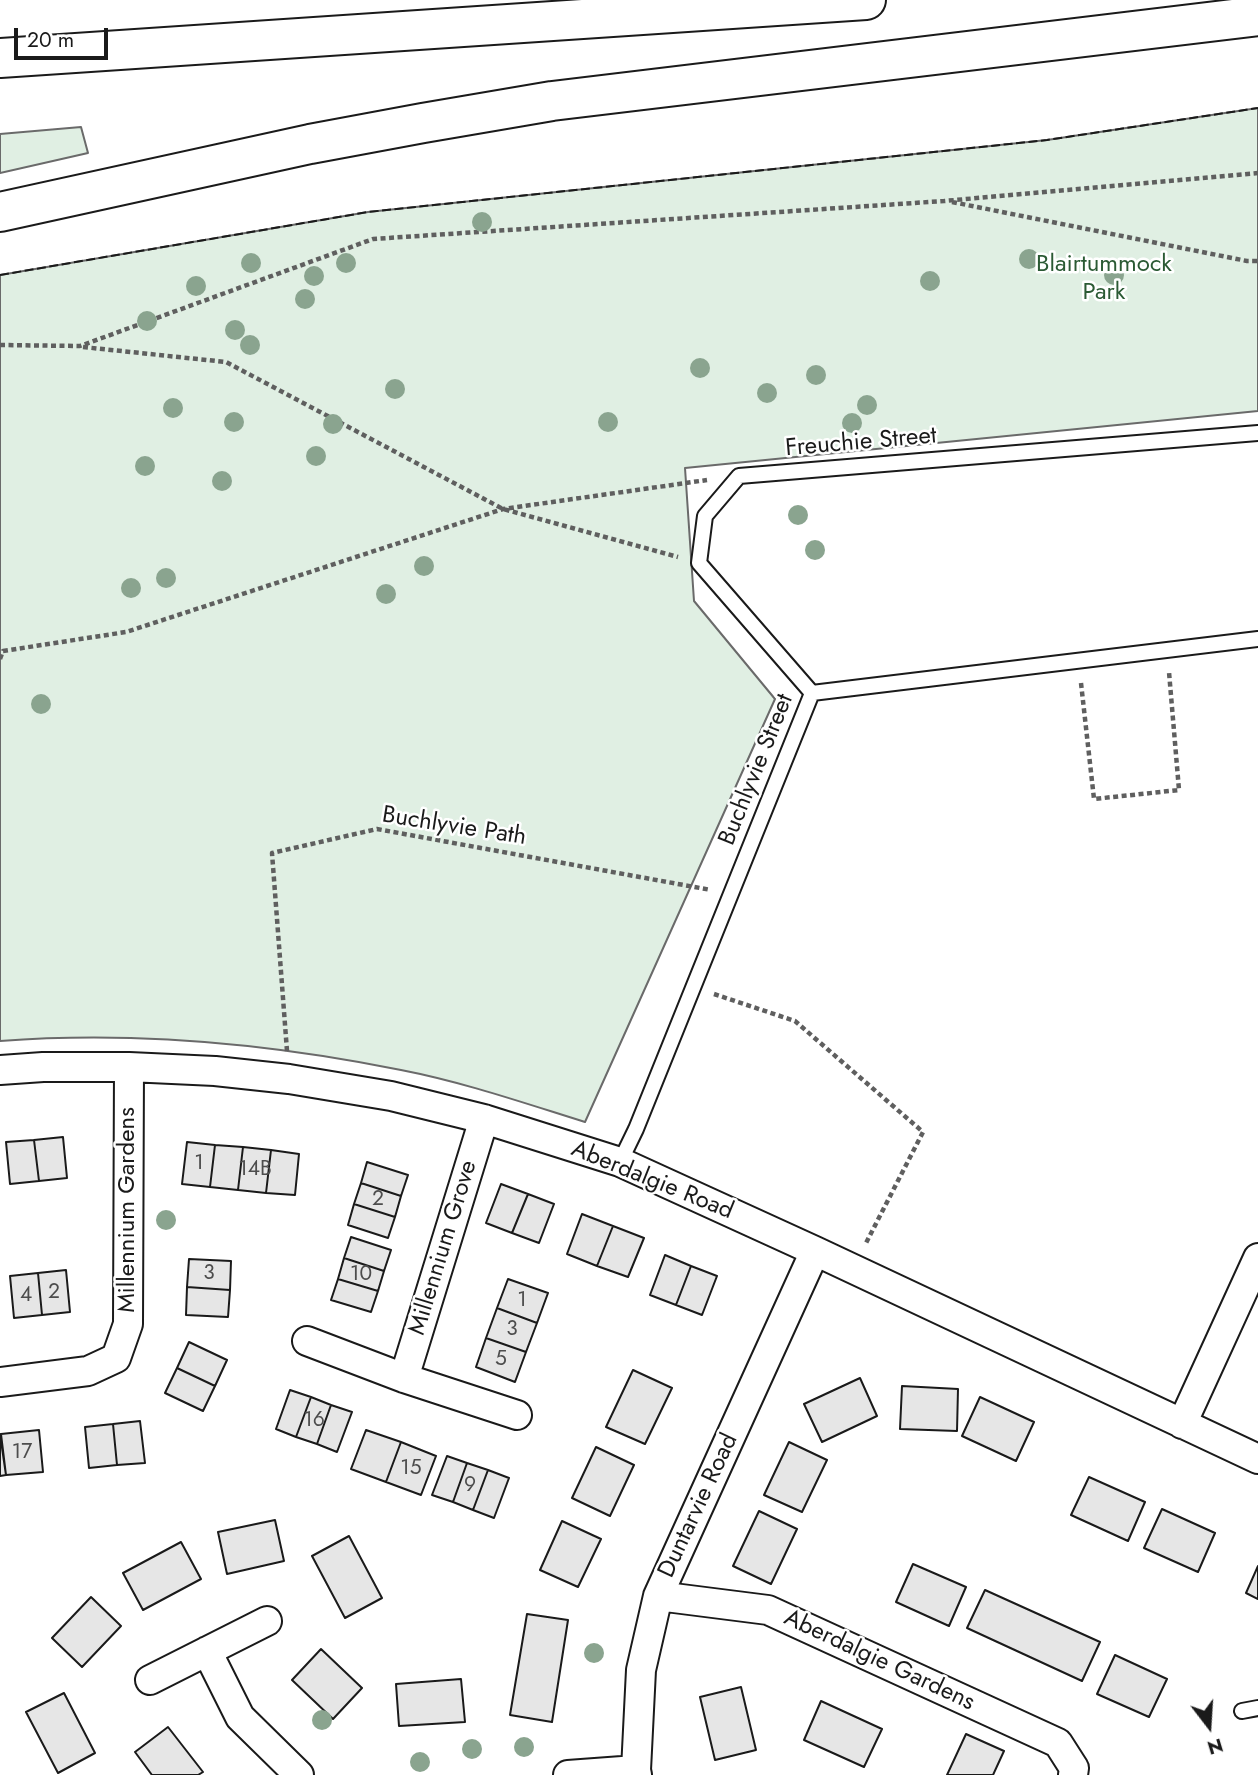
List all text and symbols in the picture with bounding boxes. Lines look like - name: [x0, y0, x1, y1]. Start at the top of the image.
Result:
- scale bar: [18, 14, 112, 58]
- text: 20 m: [27, 25, 74, 55]
- park label: Blairtummock Park: [1036, 251, 1172, 307]
- street label: Freuchie Street: [784, 422, 938, 464]
- street label: Buchlyvie Street: [714, 690, 800, 850]
- street label: Buchlyvie Path: [380, 801, 528, 853]
- street label: Millennium Gardens: [114, 1107, 142, 1313]
- street label: Aberdalgie Road: [567, 1135, 737, 1227]
- house number: 1: [194, 1151, 204, 1177]
- house number: 14B: [238, 1157, 272, 1183]
- street label: Millennium Grove: [404, 1157, 484, 1339]
- house number: 2: [372, 1187, 384, 1213]
- house number: 3: [203, 1261, 215, 1287]
- house number: 10: [350, 1262, 372, 1288]
- house number: 2: [48, 1280, 60, 1306]
- house number: 4: [20, 1283, 32, 1309]
- house number: 1: [517, 1288, 527, 1314]
- house number: 3: [506, 1317, 518, 1343]
- house number: 5: [495, 1347, 507, 1373]
- house number: 16: [303, 1408, 325, 1434]
- street label: Duntarvie Road: [653, 1429, 745, 1583]
- house number: 17: [12, 1440, 32, 1466]
- house number: 15: [400, 1456, 422, 1482]
- house number: 9: [464, 1473, 476, 1499]
- street label: Aberdalgie Gardens: [779, 1604, 979, 1718]
- north arrow: [1174, 1691, 1244, 1761]
- text: N: [1204, 1731, 1226, 1762]

